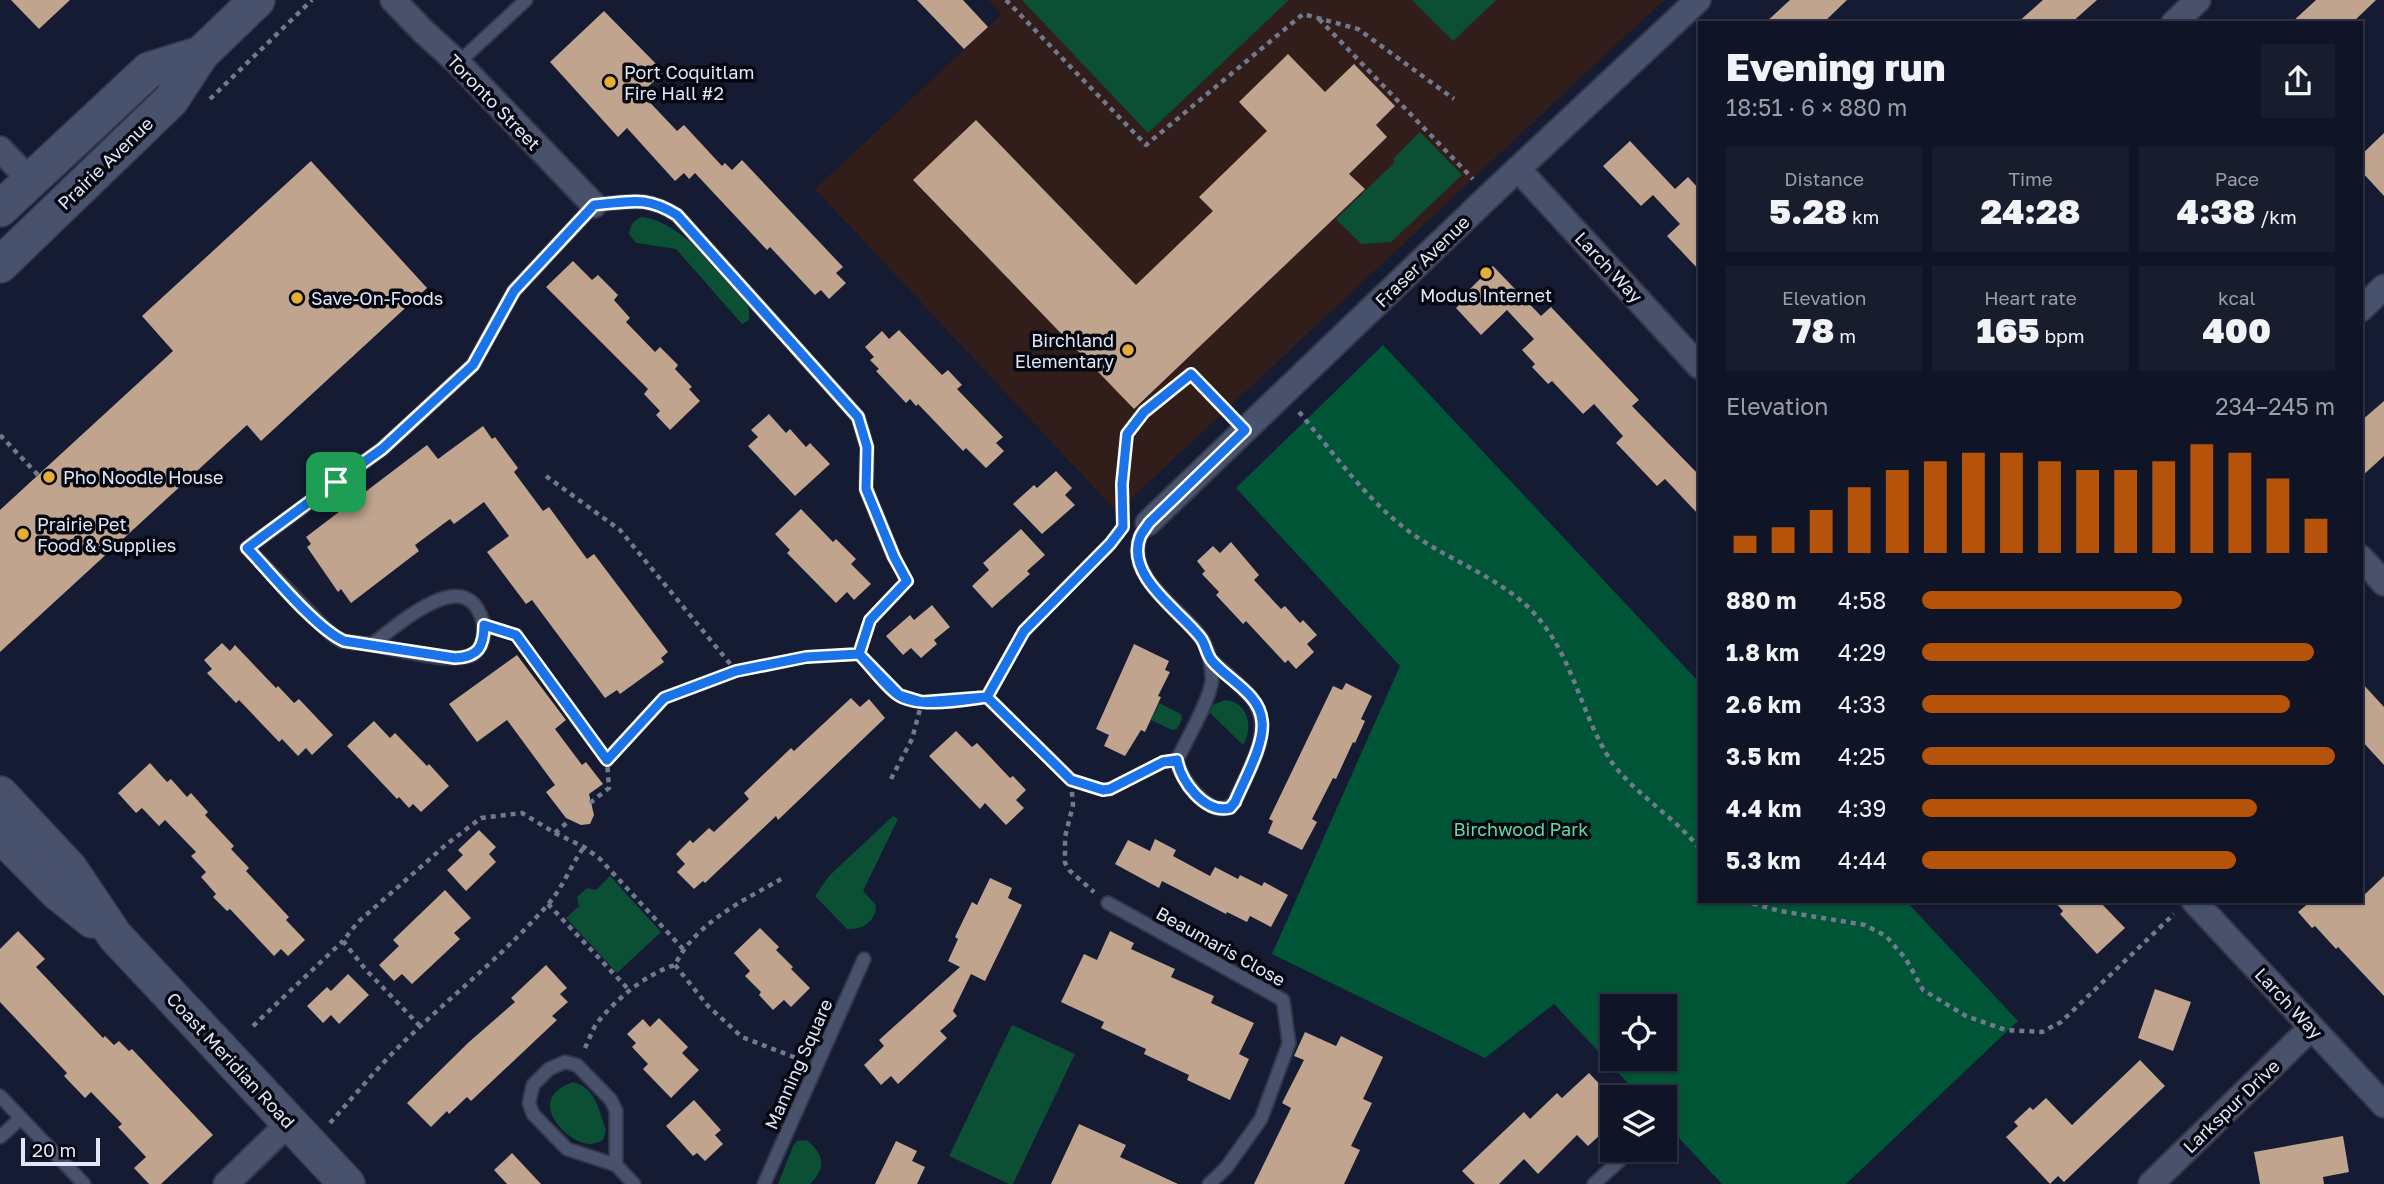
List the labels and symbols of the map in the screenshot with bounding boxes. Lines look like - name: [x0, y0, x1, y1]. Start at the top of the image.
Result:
- street label: Toronto Street: [443, 50, 545, 154]
- place label: Port Coquitlam Fire Hall #2: [624, 61, 754, 104]
- marker: Port Coquitlam Fire Hall #2: [602, 74, 618, 90]
- street label: Prairie Avenue: [53, 112, 157, 214]
- street label: Fraser Avenue: [1370, 210, 1474, 312]
- street label: Larch Way: [1571, 227, 1647, 307]
- marker: Modus Internet: [1478, 265, 1494, 281]
- place label: Modus Internet: [1420, 284, 1552, 306]
- place label: Save-On-Foods: [311, 287, 443, 309]
- marker: Save-On-Foods: [289, 290, 305, 306]
- place label: Birchland Elementary: [1015, 329, 1114, 372]
- marker: Birchland Elementary: [1120, 342, 1136, 358]
- pin: [306, 452, 366, 512]
- place label: Pho Noodle House: [63, 466, 223, 488]
- marker: Pho Noodle House: [41, 469, 57, 485]
- place label: Prairie Pet Food & Supplies: [37, 513, 176, 556]
- marker: Prairie Pet Food & Supplies: [15, 526, 31, 542]
- park label: Birchwood Park: [1454, 818, 1588, 840]
- street label: Beaumaris Close: [1153, 901, 1289, 991]
- street label: Larch Way: [2251, 963, 2327, 1043]
- street label: Coast Meridian Road: [162, 987, 300, 1133]
- street label: Manning Square: [759, 995, 837, 1133]
- street label: Larkspur Drive: [2178, 1055, 2284, 1157]
- scale bar: [21, 1135, 100, 1167]

